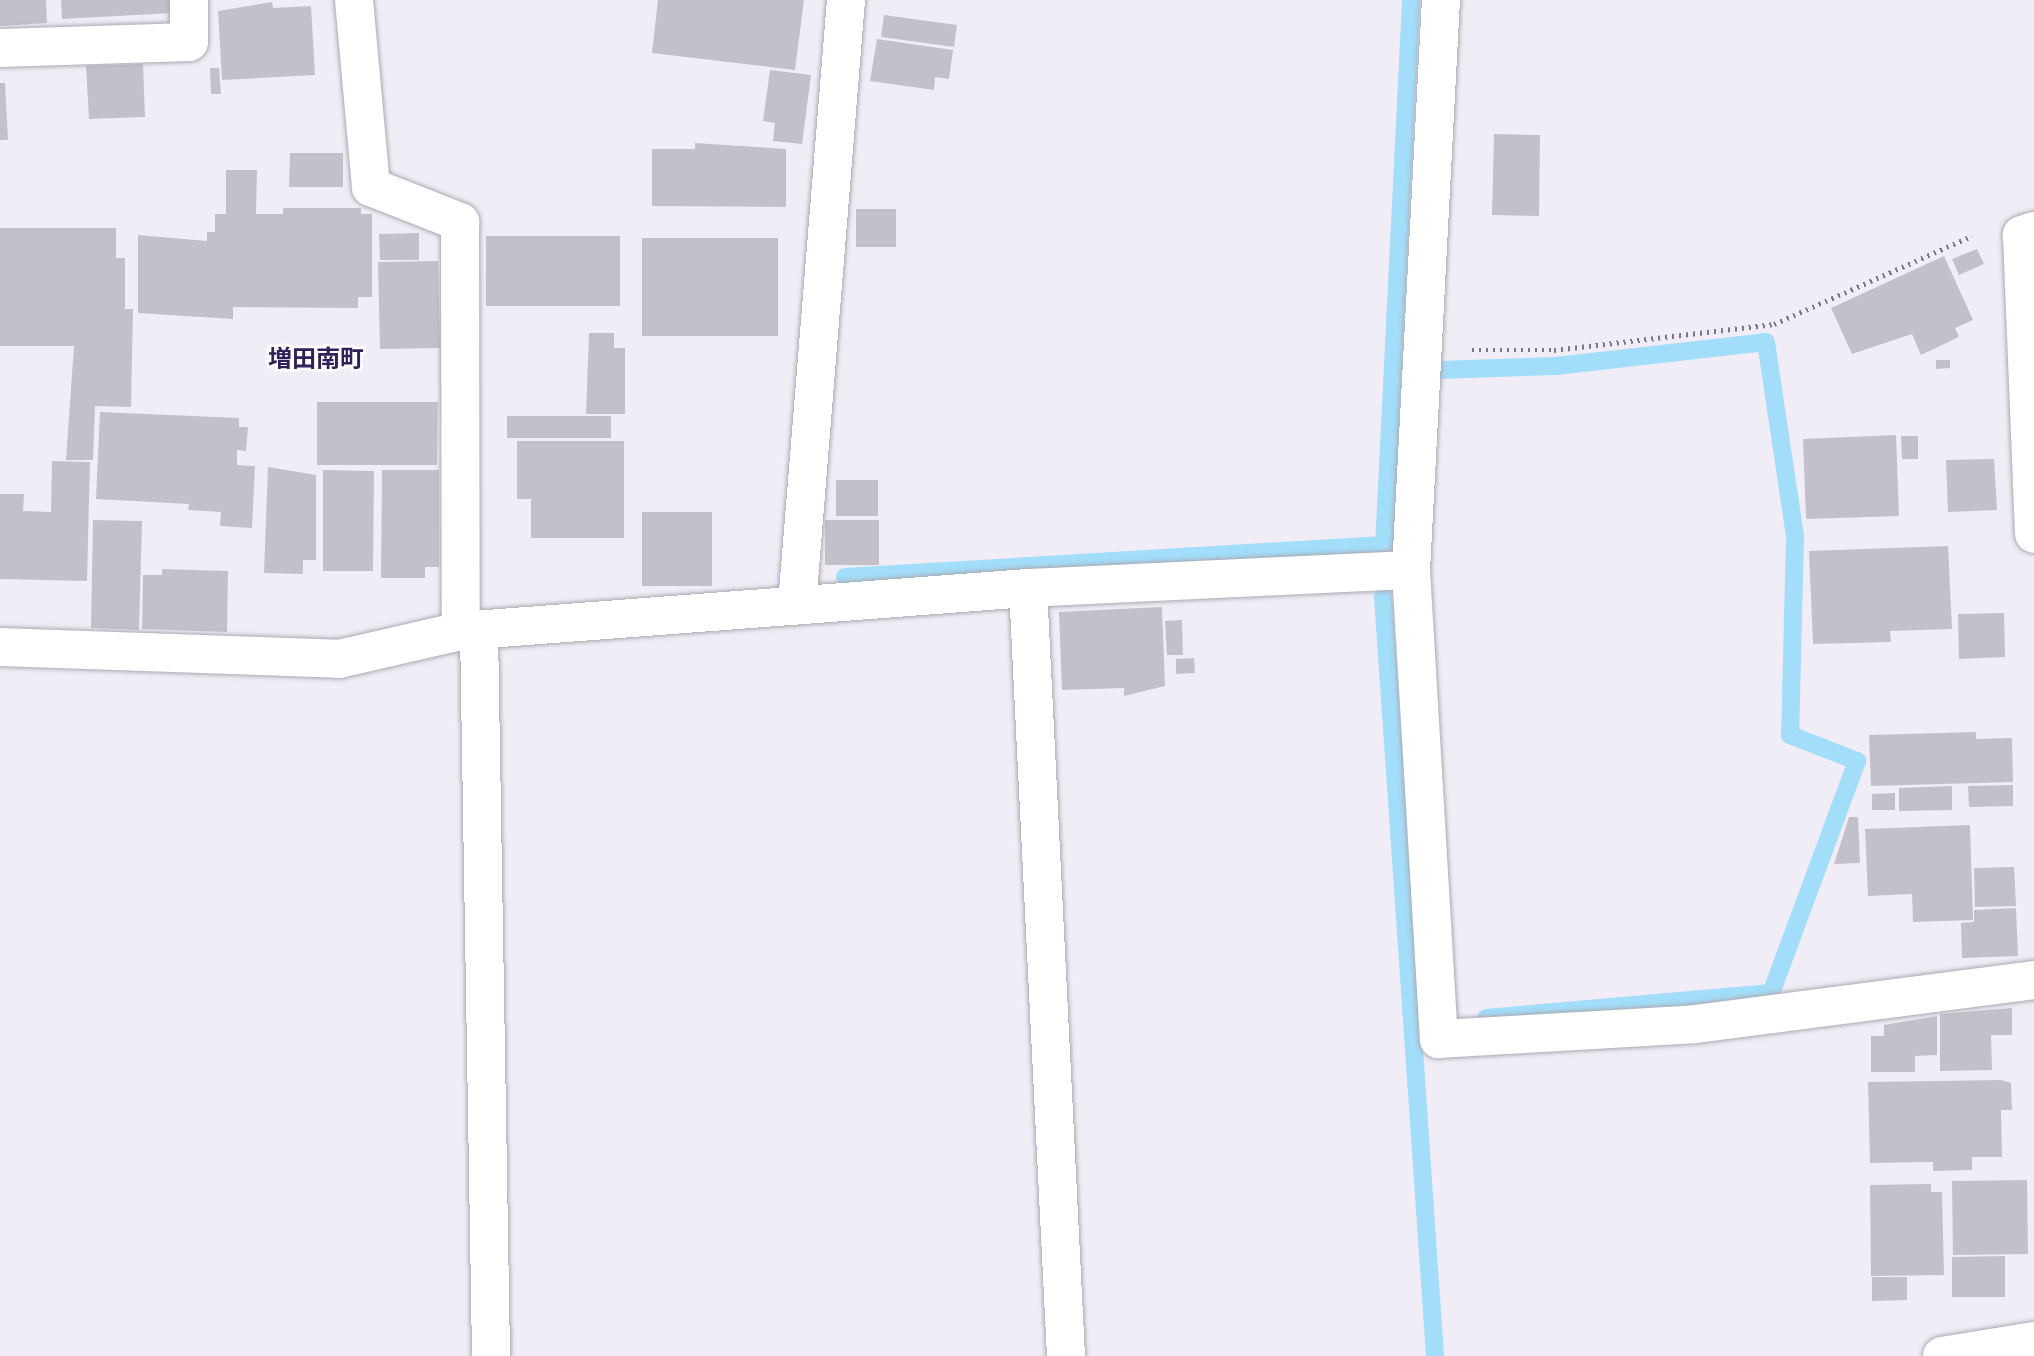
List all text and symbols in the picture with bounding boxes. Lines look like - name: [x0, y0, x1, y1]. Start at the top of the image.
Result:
- district label: 増田南町: [268, 345, 364, 373]

